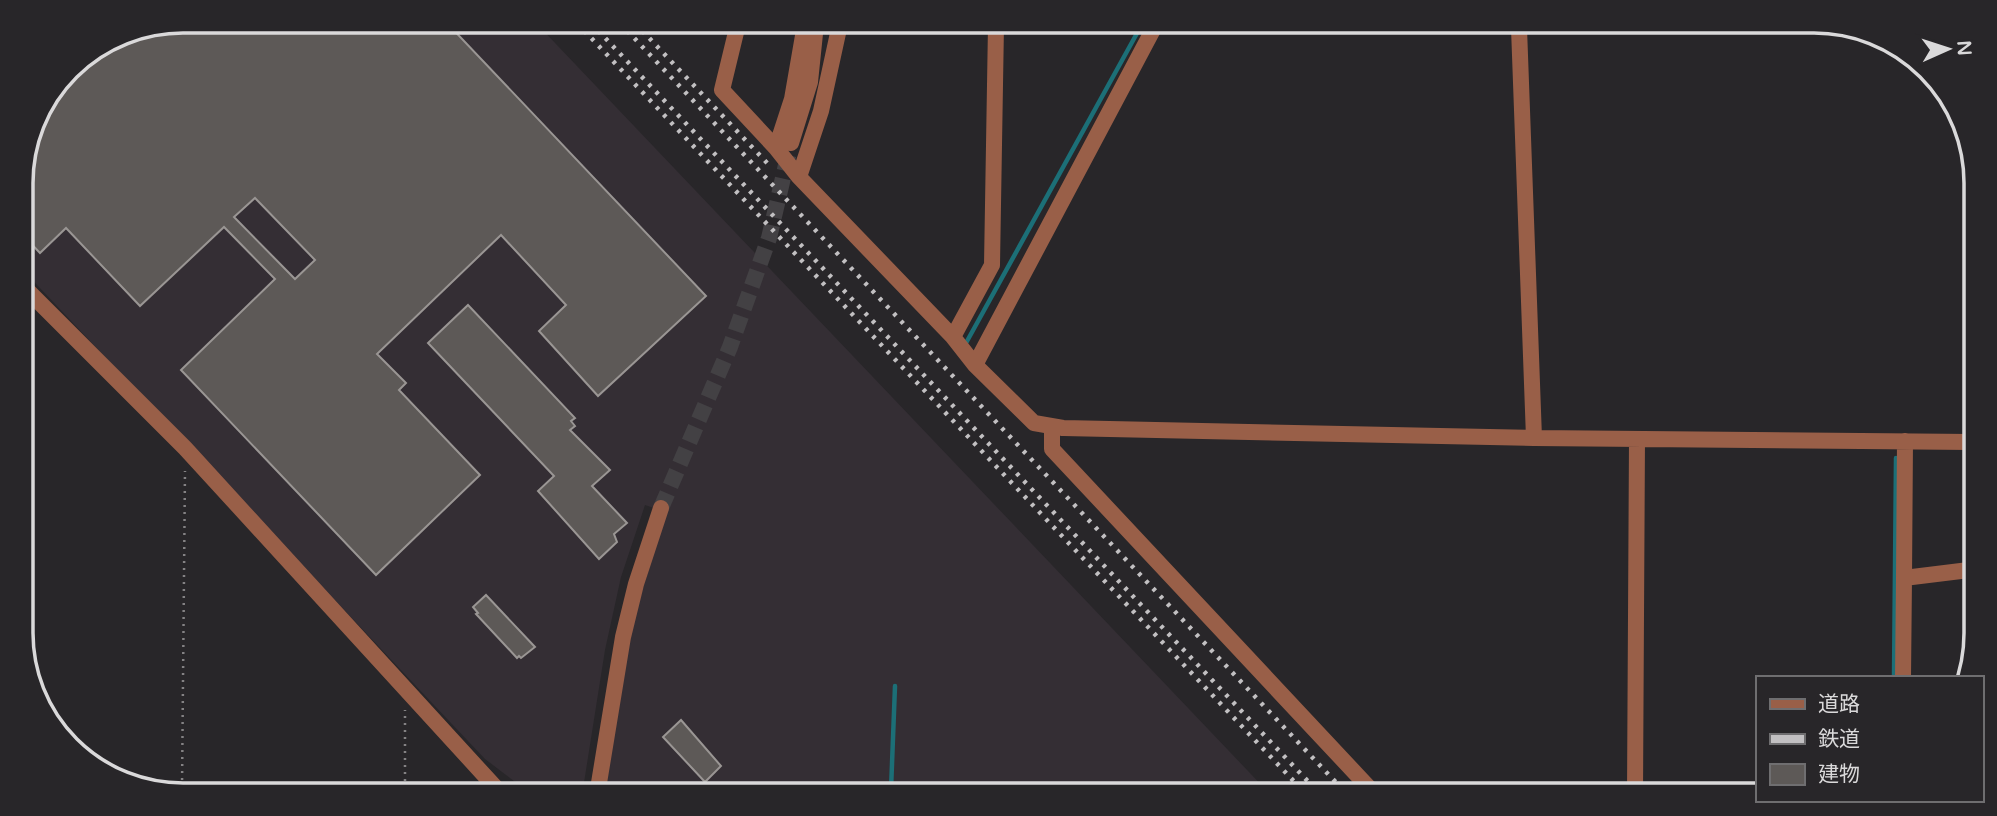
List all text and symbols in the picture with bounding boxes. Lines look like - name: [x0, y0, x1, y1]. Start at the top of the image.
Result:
- north arrow: [1913, 14, 1983, 84]
- text: N: [1953, 40, 1975, 56]
- legend: [1756, 676, 1983, 802]
- text: 道路: [1818, 692, 1860, 717]
- text: 鉄道: [1818, 727, 1860, 752]
- text: 建物: [1818, 762, 1860, 787]

